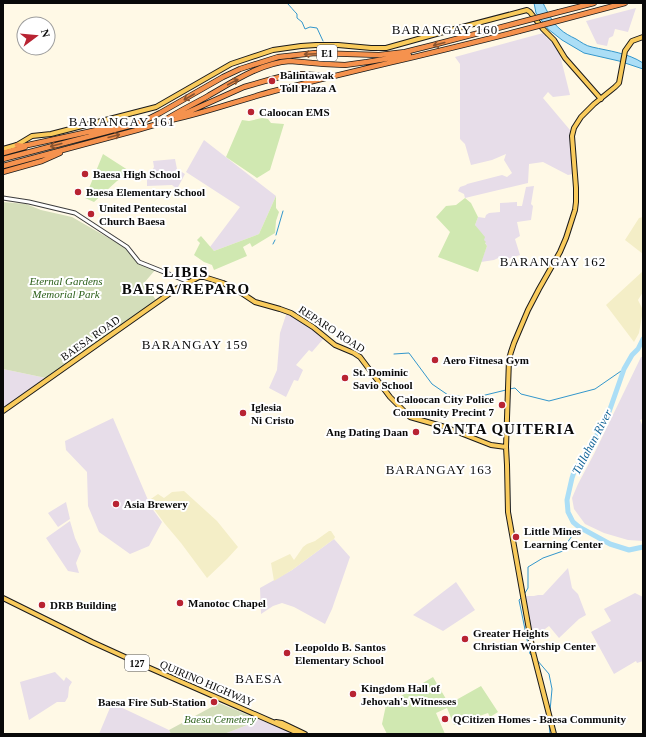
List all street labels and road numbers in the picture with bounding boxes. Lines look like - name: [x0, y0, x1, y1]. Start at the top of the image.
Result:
- road number: E1: [317, 45, 337, 61]
- street label: REPARO ROAD: [297, 303, 367, 355]
- street label: BAESA ROAD: [58, 313, 122, 363]
- road number: 127: [125, 655, 149, 671]
- street label: QUIRINO HIGHWAY: [158, 658, 256, 708]

